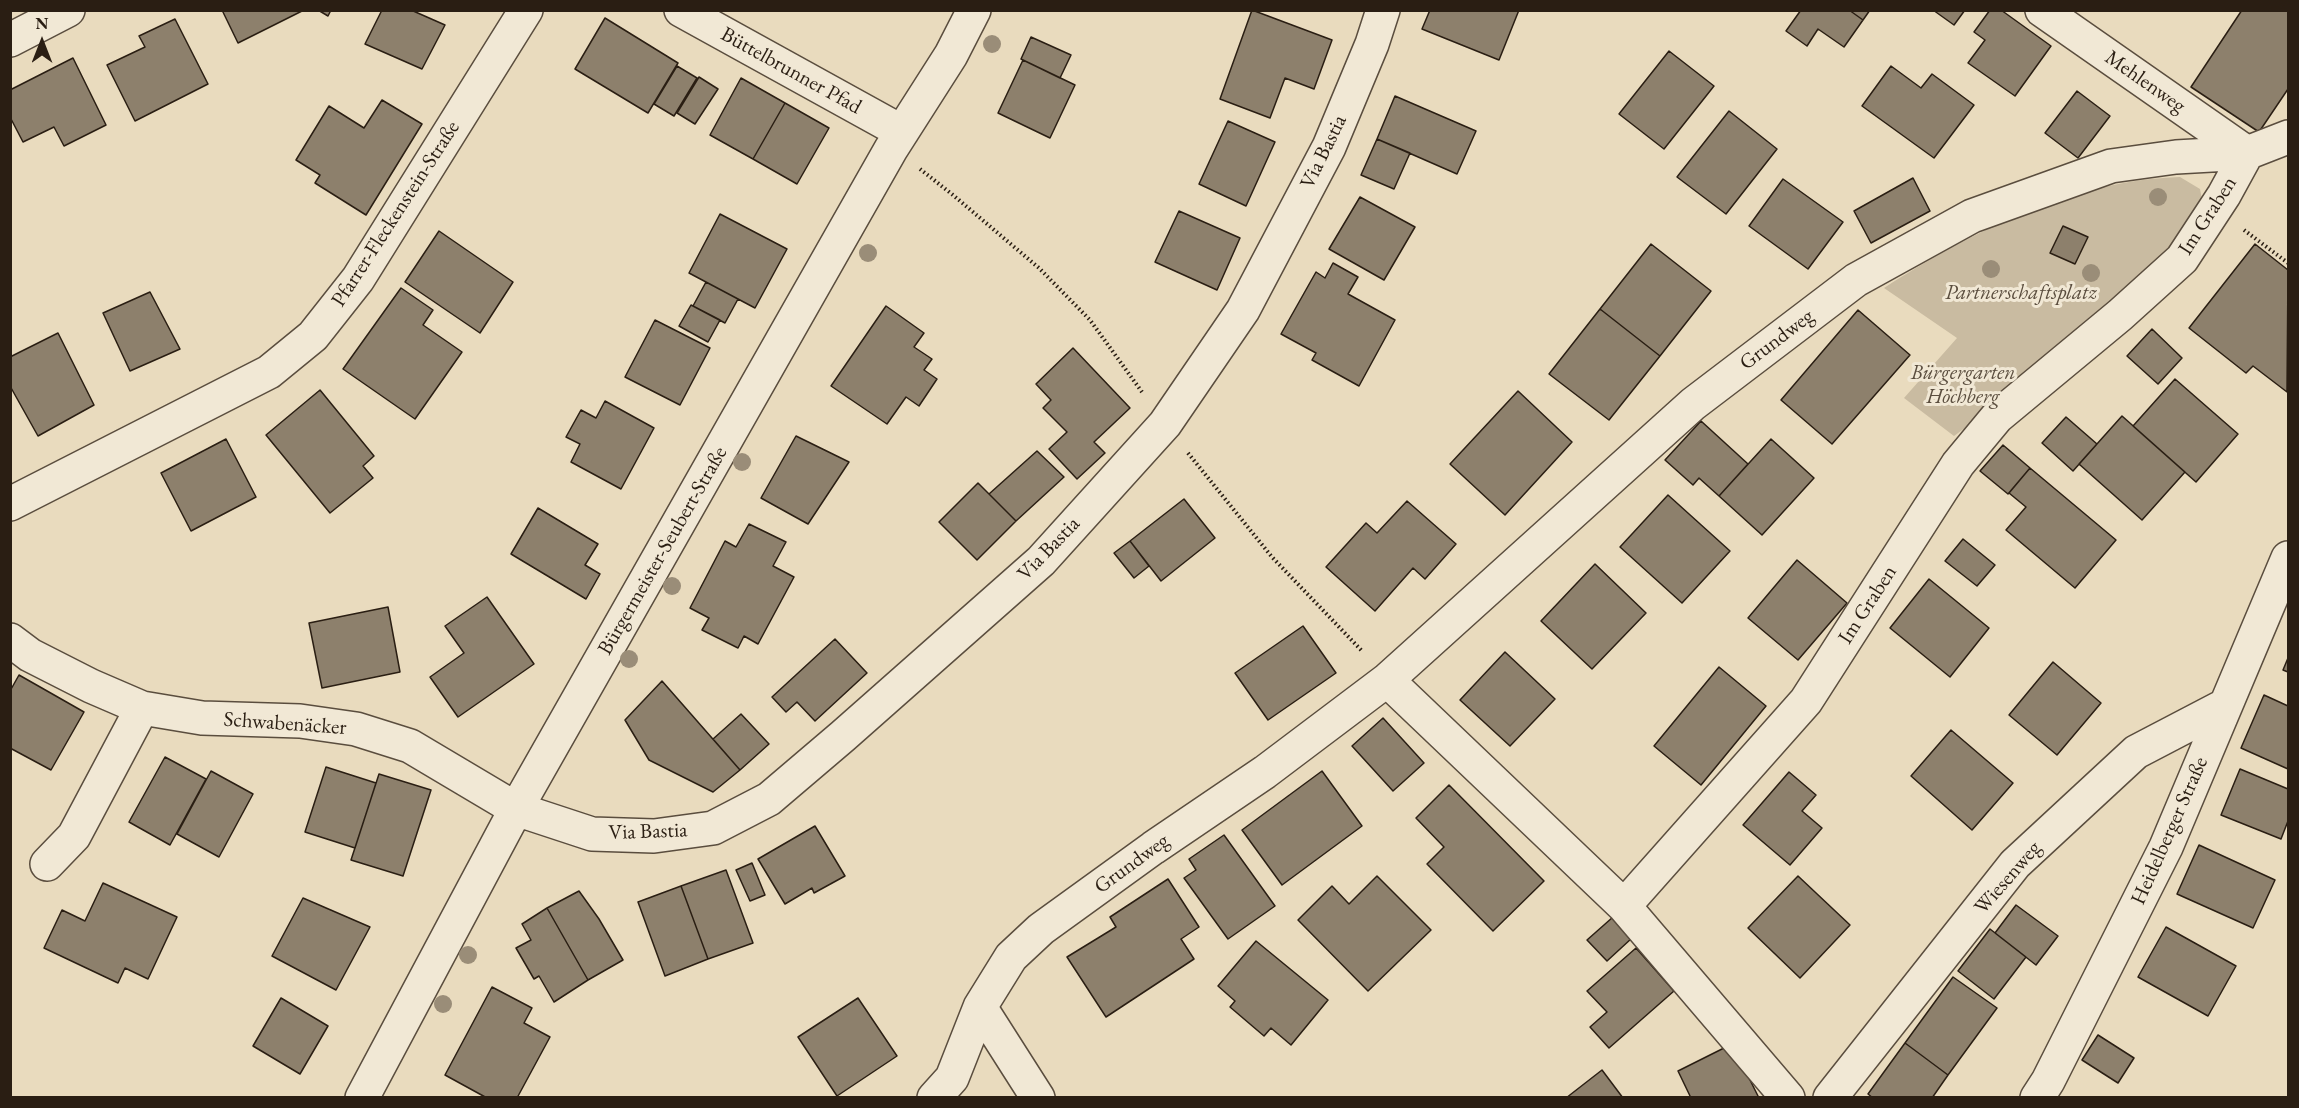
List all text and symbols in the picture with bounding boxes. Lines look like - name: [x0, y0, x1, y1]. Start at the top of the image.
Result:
- north arrow: [12, 12, 72, 72]
- text: N: [36, 13, 48, 34]
- street label: Büttelbrunner Pfad: [716, 22, 866, 120]
- street label: Mehlenweg: [2100, 45, 2190, 119]
- street label: Via Bastia: [1295, 111, 1353, 193]
- street label: Pfarrer-Fleckenstein-Straße: [326, 116, 466, 312]
- street label: Im Graben: [2173, 172, 2243, 260]
- park label: Partnerschaftsplatz: [1945, 280, 2097, 306]
- street label: Grundweg: [1735, 304, 1819, 376]
- park label: Bürgergarten Höchberg: [1911, 360, 2015, 410]
- street label: Bürgermeister-Seubert-Straße: [593, 442, 733, 660]
- street label: Via Bastia: [1012, 512, 1086, 586]
- street label: Im Graben: [1833, 561, 1903, 649]
- street label: Schwabenäcker: [223, 707, 347, 741]
- street label: Heidelberger Straße: [2126, 753, 2214, 909]
- street label: Via Bastia: [608, 818, 688, 846]
- street label: Grundweg: [1090, 828, 1174, 900]
- street label: Wiesenweg: [1969, 836, 2047, 920]

